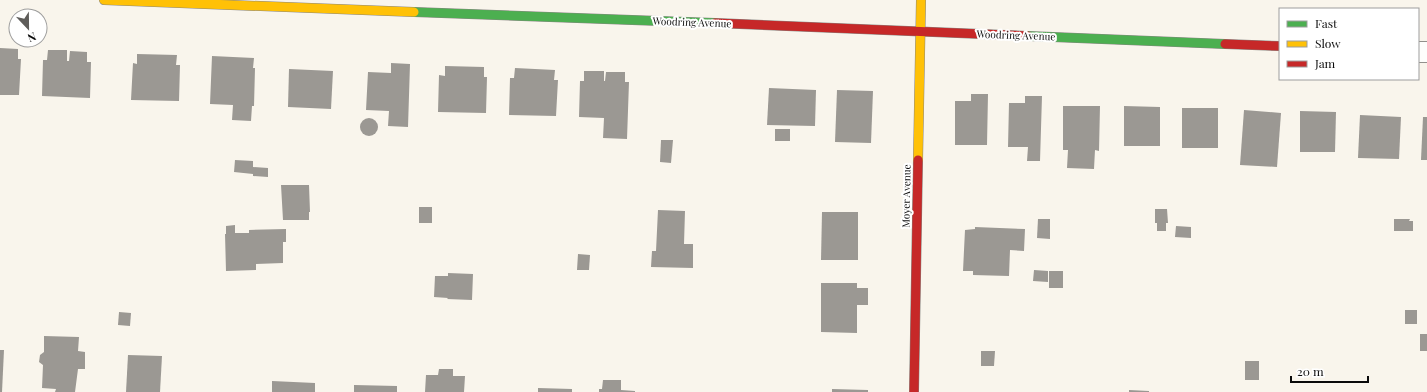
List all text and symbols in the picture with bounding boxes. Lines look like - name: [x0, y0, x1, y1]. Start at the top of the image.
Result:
- north arrow: [8, 8, 48, 48]
- legend: [1279, 8, 1419, 80]
- street label: Woodring Avenue: [651, 14, 732, 30]
- text: Fast: [1315, 15, 1338, 31]
- street label: Woodring Avenue: [975, 27, 1056, 43]
- text: N: [25, 29, 38, 46]
- text: Slow: [1315, 35, 1341, 51]
- text: Jam: [1314, 55, 1336, 71]
- street label: Moyer Avenue: [898, 164, 914, 228]
- scale bar: [1291, 358, 1368, 384]
- text: 20 m: [1297, 363, 1324, 379]

